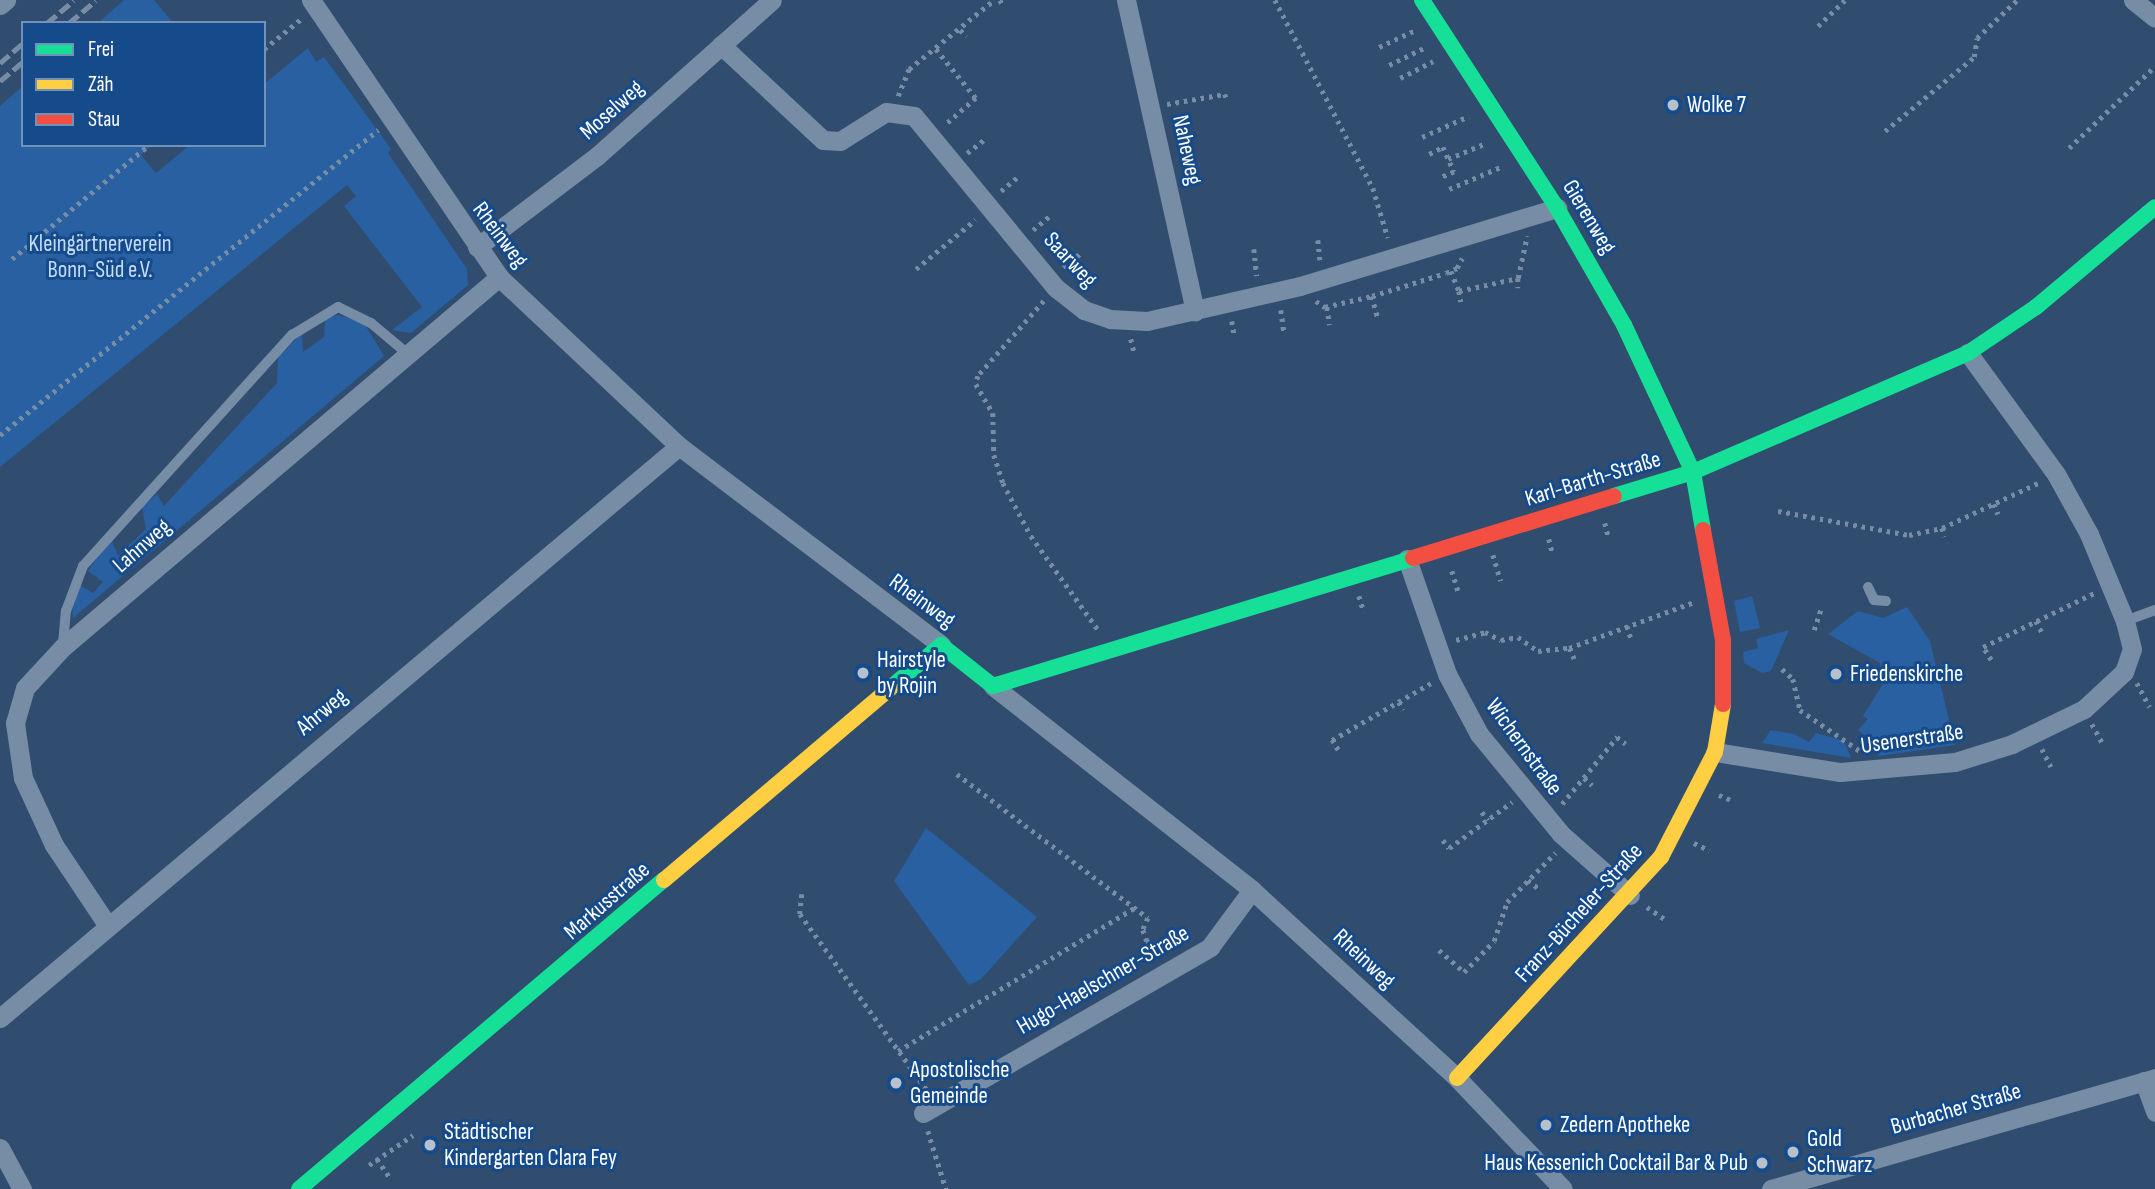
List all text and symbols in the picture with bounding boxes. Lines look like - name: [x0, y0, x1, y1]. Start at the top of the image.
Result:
- legend: [21, 21, 266, 147]
- text: Frei: [88, 37, 114, 62]
- text: Zäh: [88, 72, 114, 97]
- street label: Moselweg: [574, 74, 650, 146]
- place label: Wolke 7: [1687, 91, 1746, 119]
- marker: Wolke 7: [1665, 97, 1681, 113]
- text: Stau: [88, 107, 120, 132]
- street label: Naheweg: [1166, 112, 1208, 188]
- street label: Gierenweg: [1556, 175, 1622, 259]
- street label: Rheinweg: [466, 197, 534, 273]
- street label: Saarweg: [1037, 227, 1103, 293]
- park label: Kleingärtnerverein Bonn-Süd e.V.: [28, 230, 172, 284]
- street label: Karl-Barth-Straße: [1522, 445, 1664, 513]
- street label: Lahnweg: [107, 513, 177, 579]
- street label: Rheinweg: [884, 568, 960, 634]
- place label: Hairstyle by Rojin: [877, 646, 946, 700]
- place label: Friedenskirche: [1850, 660, 1963, 688]
- marker: Hairstyle by Rojin: [855, 665, 871, 681]
- marker: Friedenskirche: [1828, 666, 1844, 682]
- street label: Ahrweg: [291, 683, 353, 741]
- street label: Wichernstraße: [1480, 693, 1568, 801]
- street label: Usenerstraße: [1859, 718, 1965, 760]
- street label: Franz-Bücheler-Straße: [1509, 838, 1649, 988]
- street label: Markusstraße: [558, 856, 656, 946]
- street label: Hugo-Haelschner-Straße: [1012, 919, 1194, 1041]
- street label: Rheinweg: [1327, 923, 1401, 995]
- place label: Apostolische Gemeinde: [910, 1056, 1010, 1110]
- marker: Apostolische Gemeinde: [888, 1075, 904, 1091]
- street label: Burbacher Straße: [1888, 1077, 2024, 1141]
- place label: Zedern Apotheke: [1560, 1111, 1690, 1139]
- marker: Zedern Apotheke: [1538, 1117, 1554, 1133]
- place label: Städtischer Kindergarten Clara Fey: [444, 1118, 617, 1172]
- place label: Gold Schwarz: [1807, 1125, 1872, 1179]
- marker: Städtischer Kindergarten Clara Fey: [422, 1137, 438, 1153]
- marker: Gold Schwarz: [1785, 1144, 1801, 1160]
- place label: Haus Kessenich Cocktail Bar & Pub: [1484, 1149, 1748, 1177]
- marker: Haus Kessenich Cocktail Bar & Pub: [1754, 1155, 1770, 1171]

